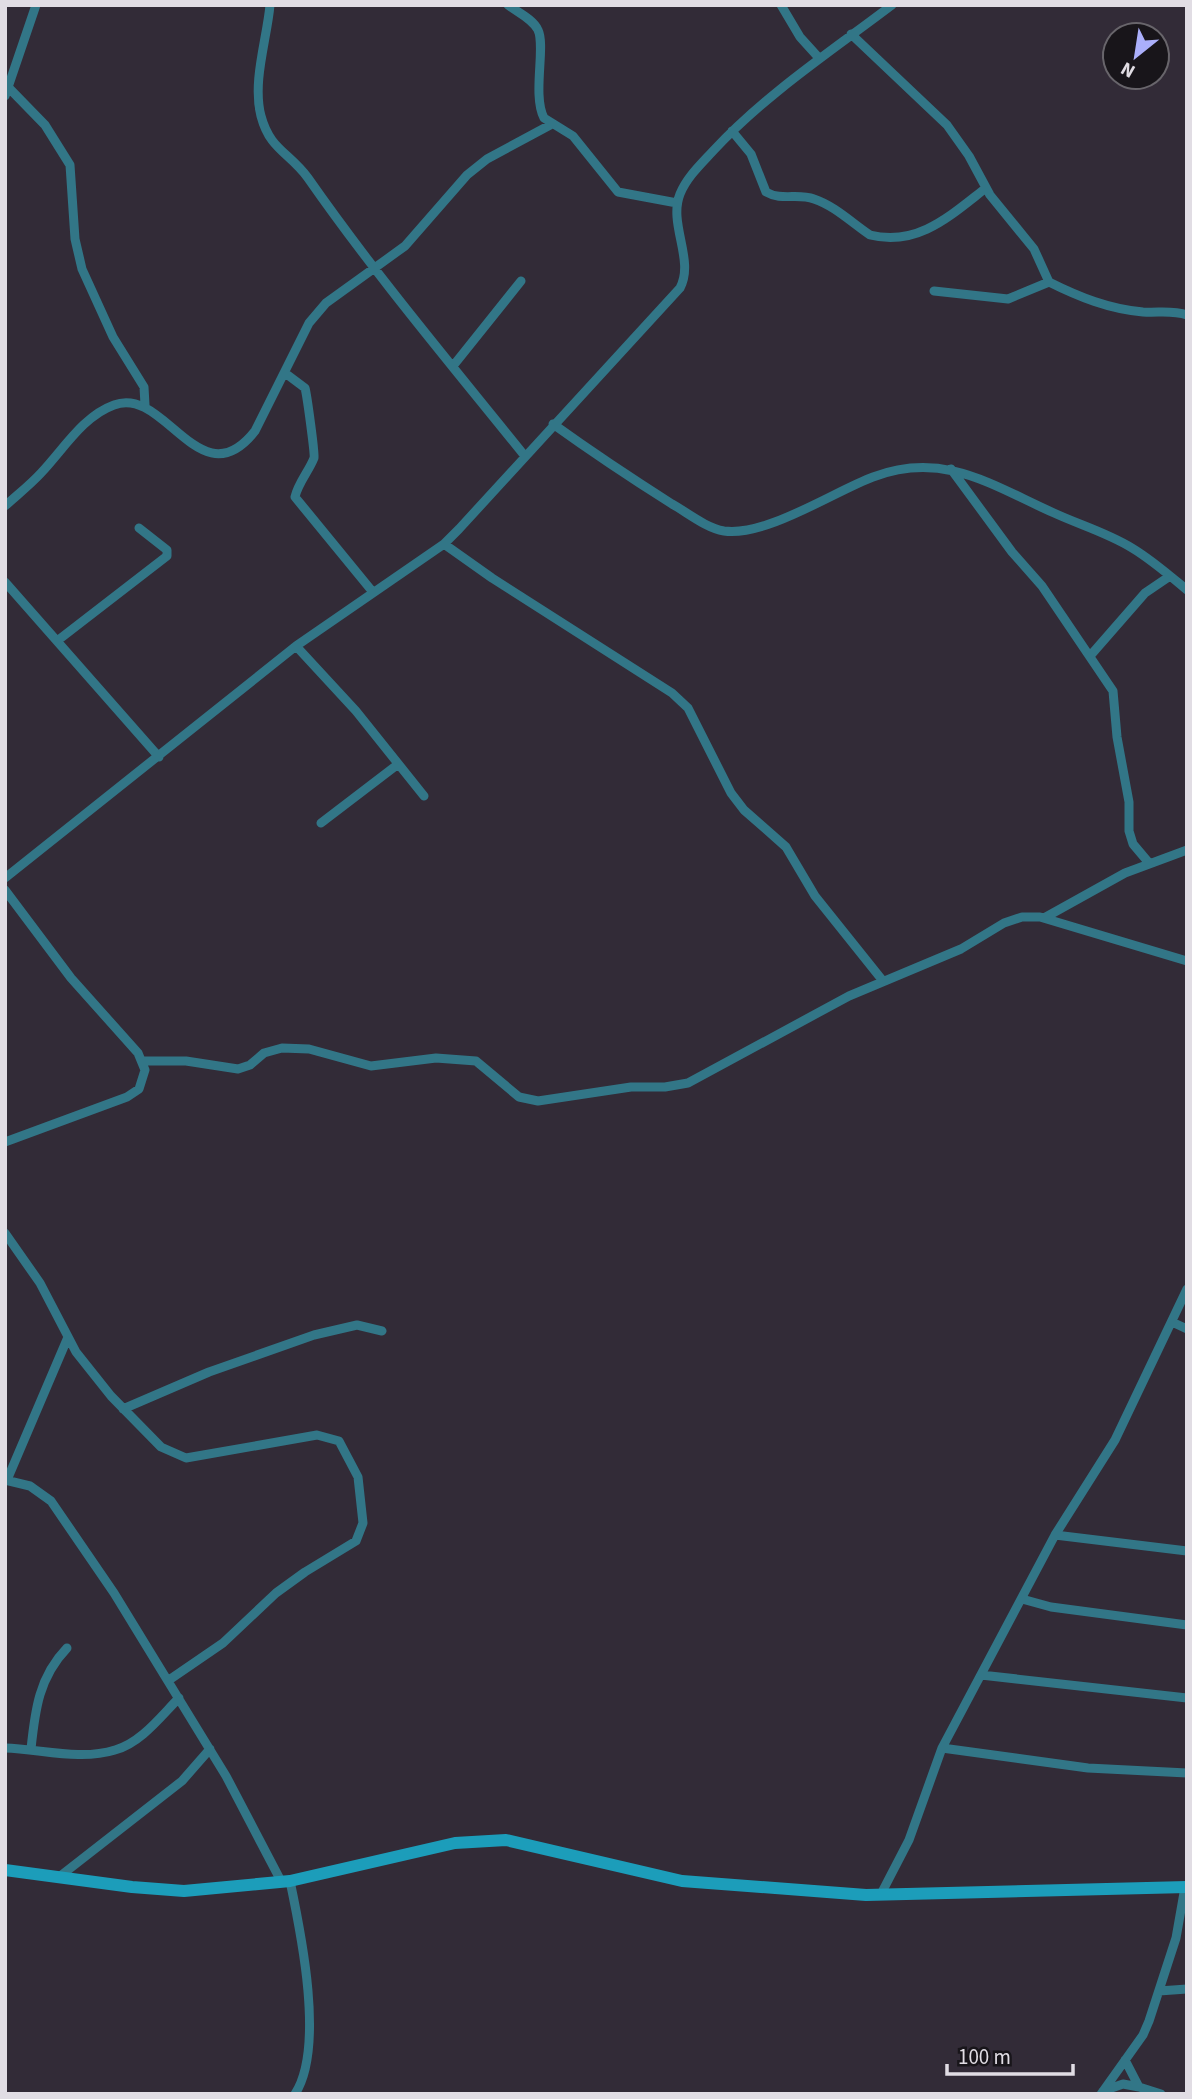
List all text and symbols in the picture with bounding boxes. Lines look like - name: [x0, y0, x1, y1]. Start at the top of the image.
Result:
- north arrow: [1101, 21, 1171, 91]
- text: N: [1116, 55, 1140, 84]
- scale bar: [947, 2032, 1073, 2076]
- text: 100 m: [958, 2042, 1011, 2072]

